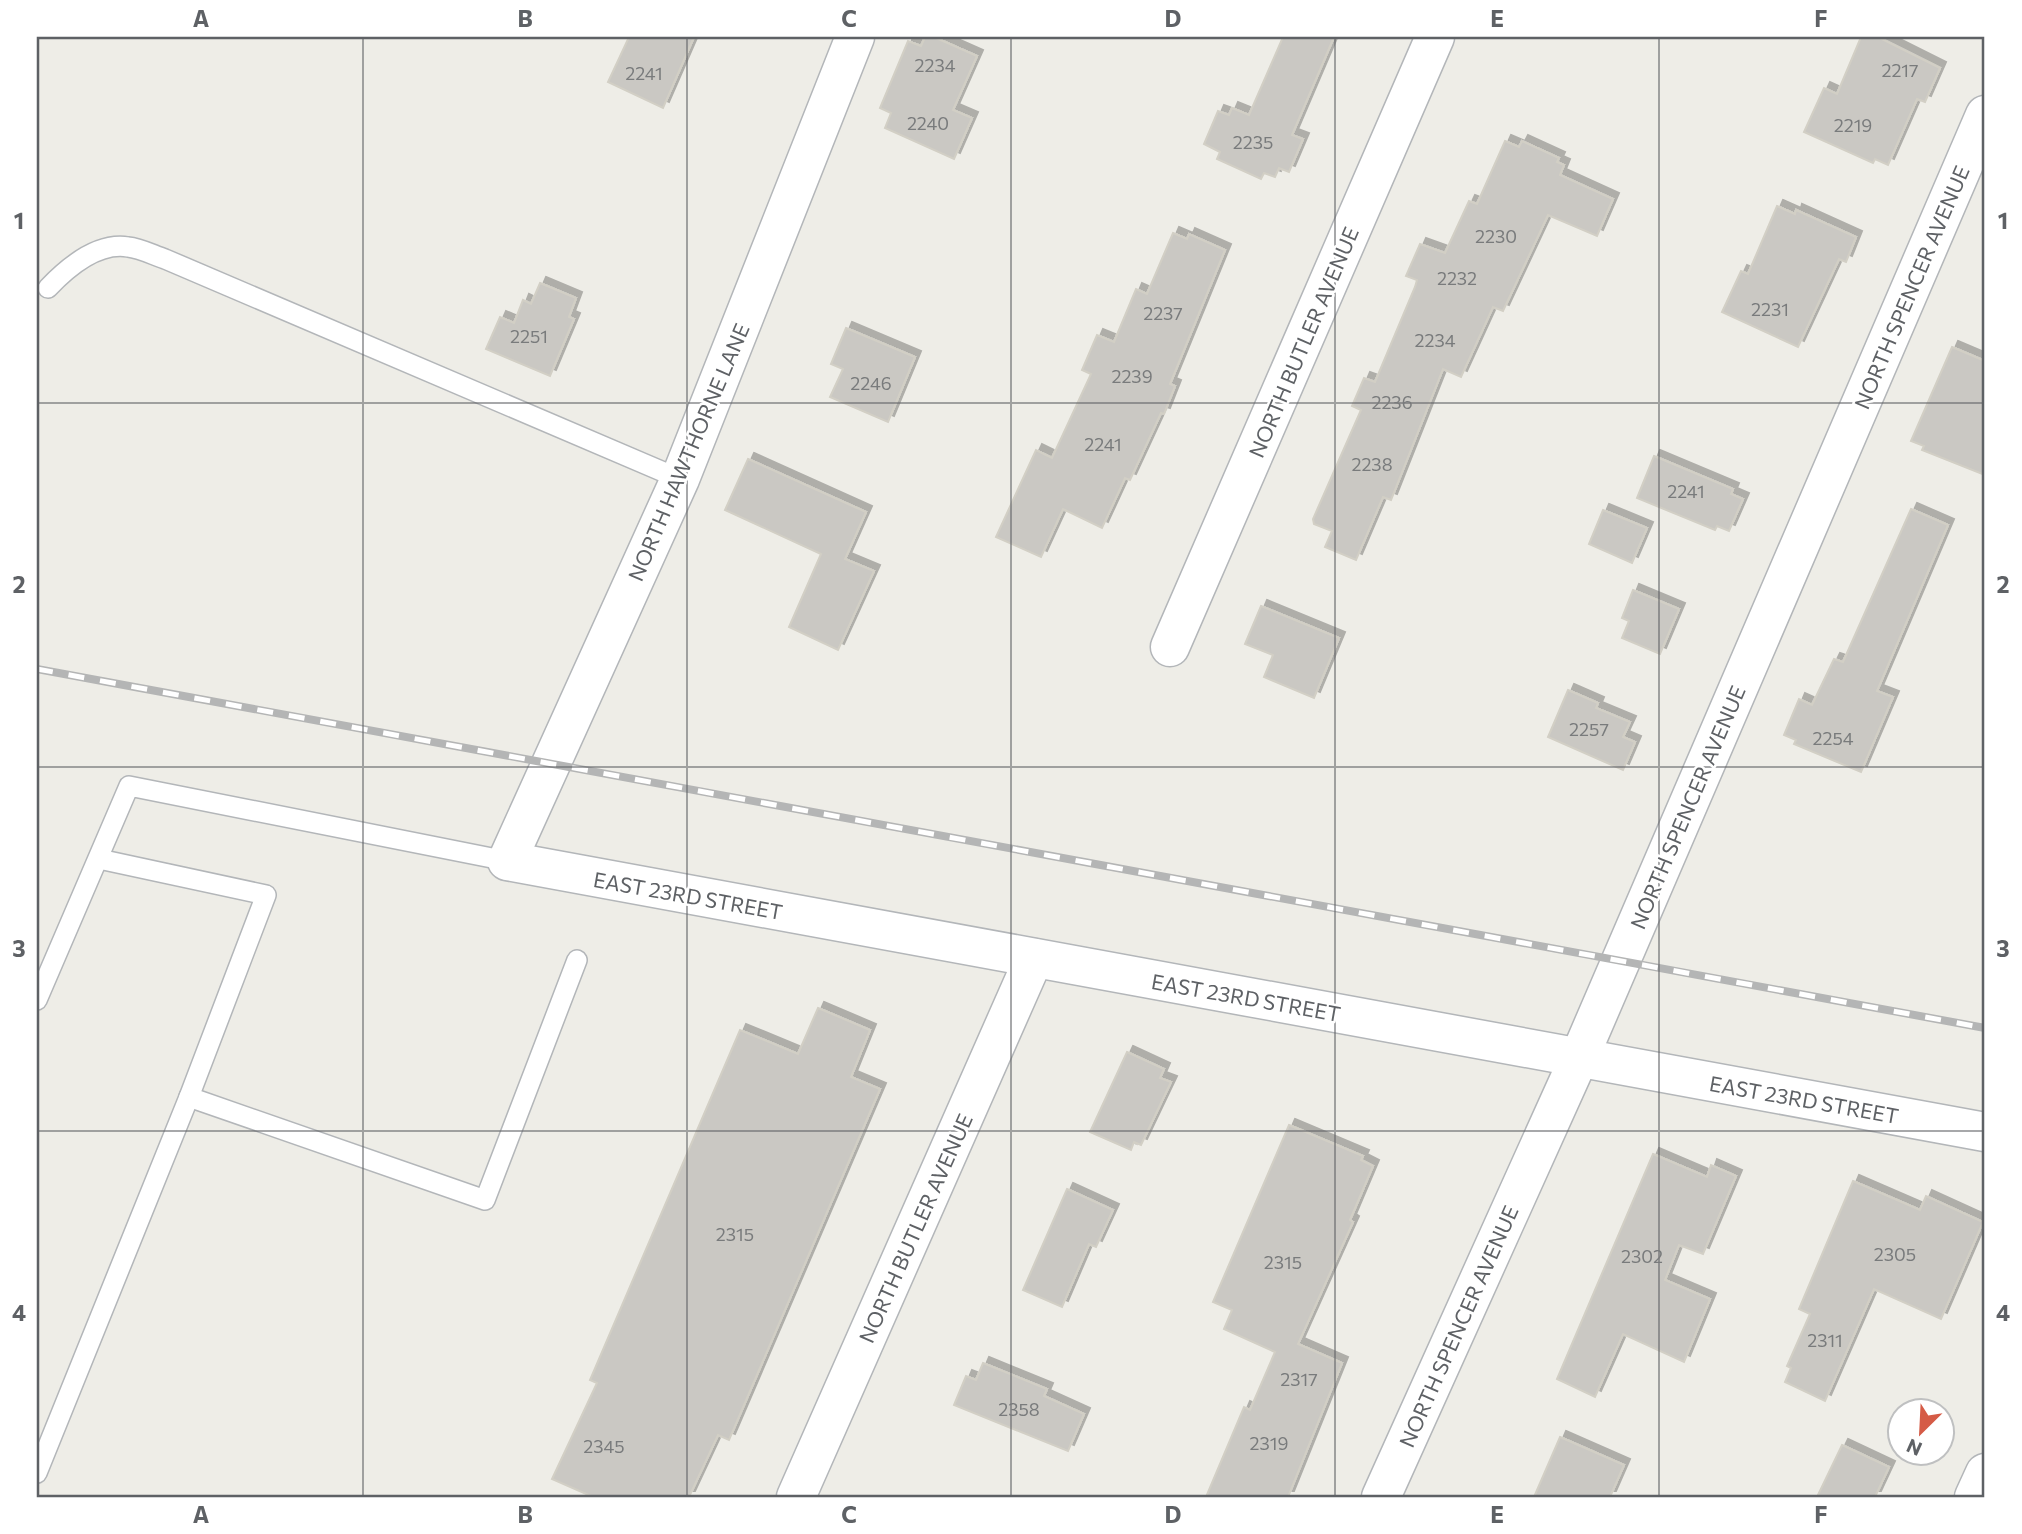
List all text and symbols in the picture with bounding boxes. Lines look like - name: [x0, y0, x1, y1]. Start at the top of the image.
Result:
- text: A: [193, 4, 210, 32]
- text: B: [517, 4, 533, 32]
- text: C: [841, 4, 857, 32]
- text: D: [1165, 4, 1182, 32]
- text: E: [1490, 4, 1504, 32]
- text: F: [1814, 4, 1828, 32]
- house number: 2234: [914, 54, 956, 76]
- house number: 2217: [1881, 59, 1919, 81]
- house number: 2241: [625, 62, 663, 84]
- house number: 2240: [907, 112, 949, 134]
- house number: 2219: [1834, 114, 1872, 136]
- house number: 2235: [1233, 131, 1273, 153]
- street label: NORTH SPENCER AVENUE: [1848, 161, 1974, 413]
- text: 1: [14, 206, 24, 234]
- text: 1: [1998, 206, 2008, 234]
- street label: NORTH BUTLER AVENUE: [1243, 223, 1363, 461]
- house number: 2230: [1475, 225, 1517, 247]
- house number: 2232: [1437, 267, 1477, 289]
- house number: 2231: [1751, 298, 1789, 320]
- house number: 2237: [1143, 302, 1183, 324]
- street label: NORTH HAWTHORNE LANE: [622, 319, 754, 585]
- house number: 2251: [510, 325, 548, 347]
- house number: 2234: [1414, 329, 1456, 351]
- house number: 2239: [1111, 365, 1153, 387]
- house number: 2246: [850, 372, 892, 394]
- house number: 2236: [1371, 391, 1413, 413]
- house number: 2241: [1084, 433, 1122, 455]
- house number: 2238: [1351, 453, 1393, 475]
- house number: 2241: [1667, 480, 1705, 502]
- text: 2: [12, 570, 26, 598]
- text: 2: [1996, 570, 2010, 598]
- street label: NORTH SPENCER AVENUE: [1624, 681, 1750, 933]
- house number: 2257: [1569, 718, 1609, 740]
- house number: 2254: [1812, 727, 1854, 749]
- street label: EAST 23RD STREET: [591, 866, 785, 924]
- text: 3: [12, 934, 26, 962]
- text: 3: [1996, 934, 2010, 962]
- street label: EAST 23RD STREET: [1149, 968, 1343, 1026]
- street label: EAST 23RD STREET: [1707, 1070, 1901, 1128]
- street label: NORTH BUTLER AVENUE: [853, 1110, 977, 1346]
- street label: NORTH SPENCER AVENUE: [1393, 1201, 1523, 1451]
- house number: 2315: [716, 1223, 754, 1245]
- house number: 2305: [1874, 1243, 1916, 1265]
- house number: 2302: [1621, 1245, 1663, 1267]
- house number: 2315: [1264, 1251, 1302, 1273]
- text: 4: [12, 1298, 26, 1326]
- text: 4: [1996, 1298, 2010, 1326]
- house number: 2311: [1807, 1329, 1843, 1351]
- house number: 2317: [1280, 1368, 1318, 1390]
- house number: 2358: [998, 1398, 1040, 1420]
- north arrow: [1885, 1398, 1955, 1468]
- house number: 2319: [1250, 1432, 1288, 1454]
- house number: 2345: [583, 1435, 625, 1457]
- text: N: [1903, 1435, 1925, 1461]
- text: A: [193, 1500, 210, 1528]
- text: B: [517, 1500, 533, 1528]
- text: C: [841, 1500, 857, 1528]
- text: D: [1165, 1500, 1182, 1528]
- text: E: [1490, 1500, 1504, 1528]
- text: F: [1814, 1500, 1828, 1528]

